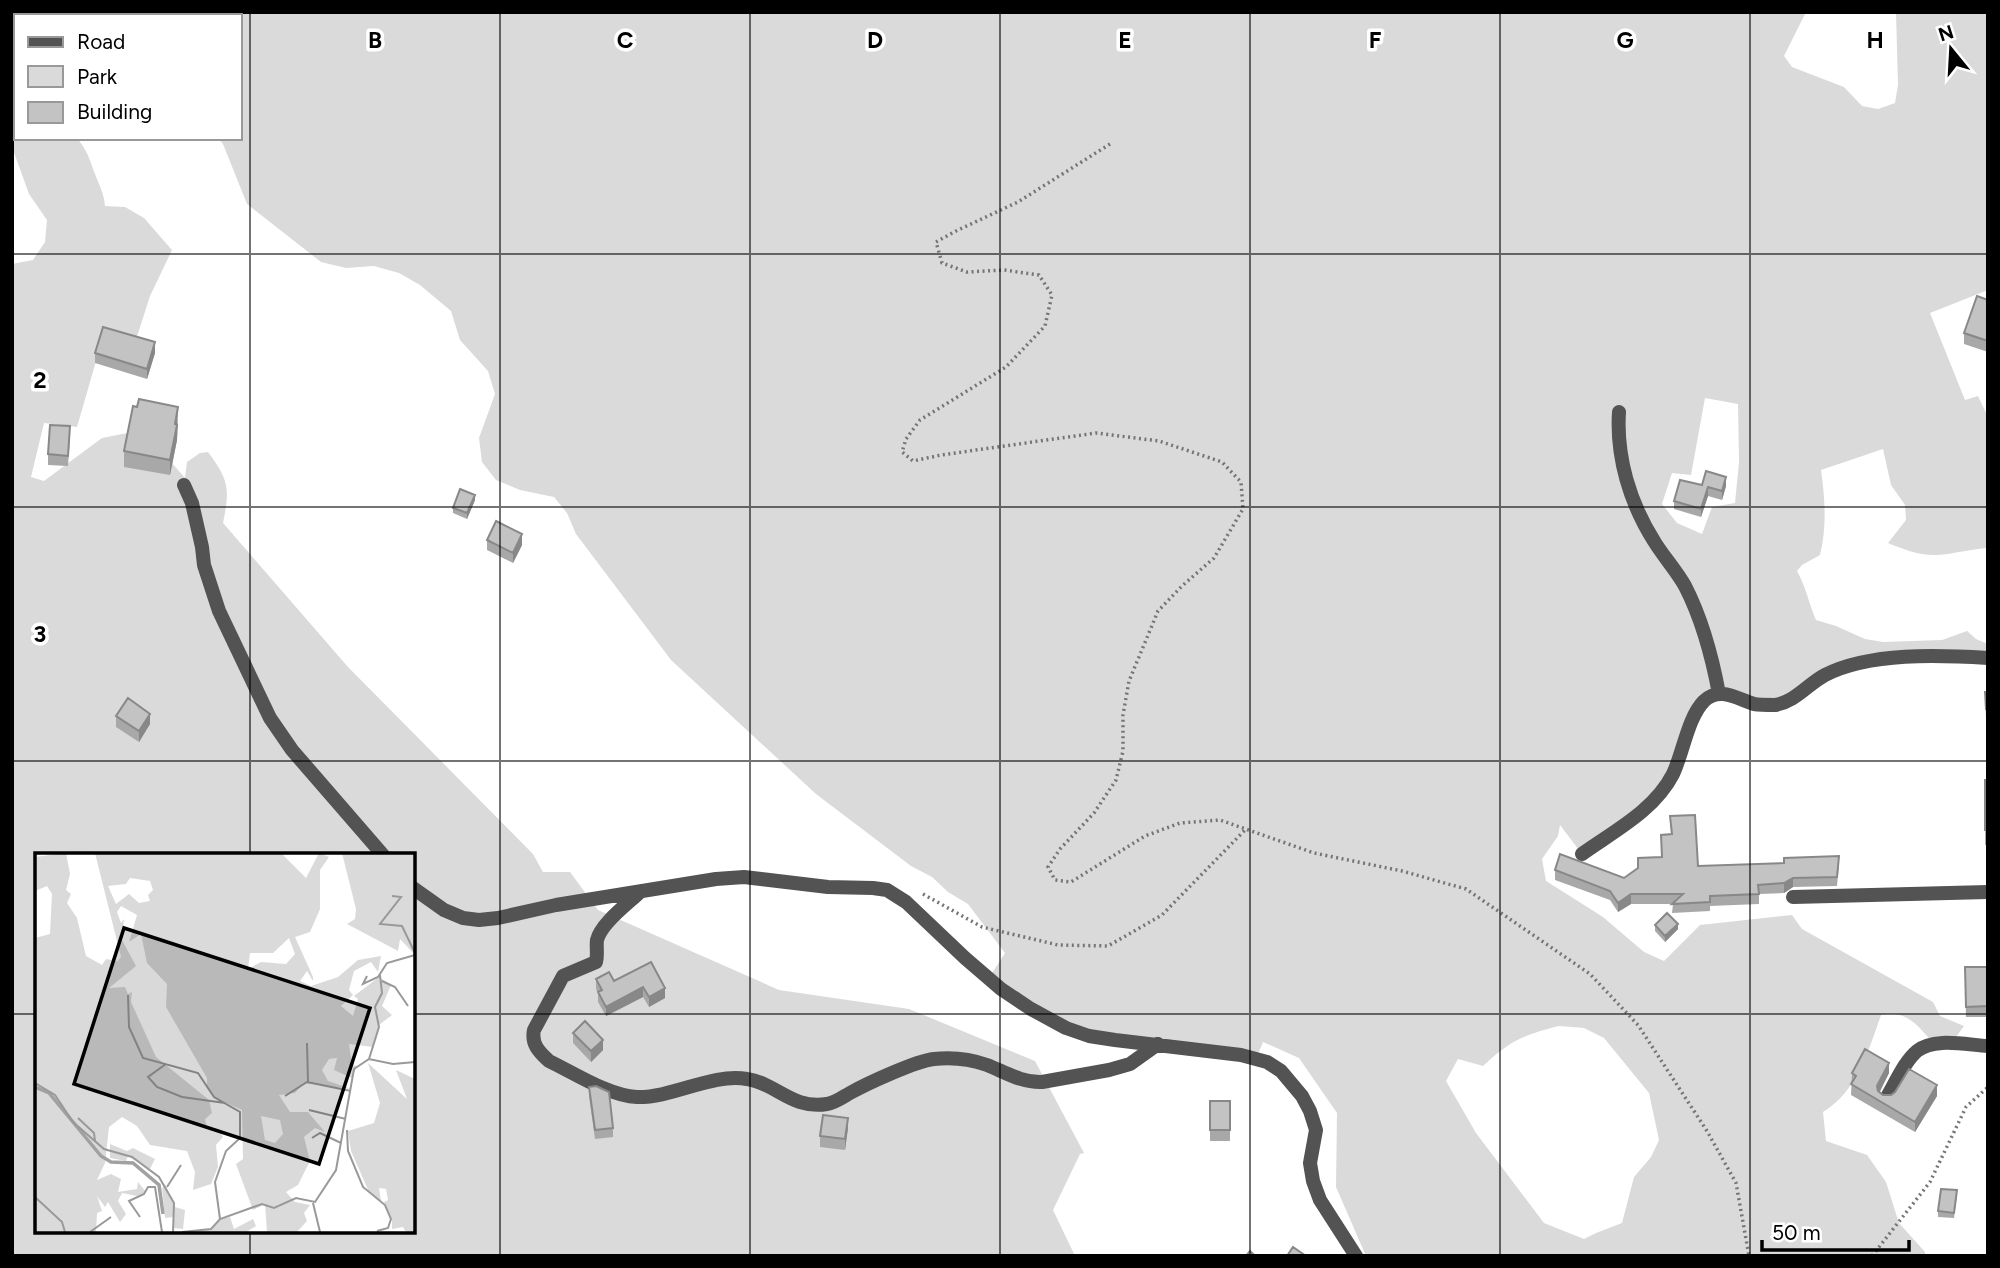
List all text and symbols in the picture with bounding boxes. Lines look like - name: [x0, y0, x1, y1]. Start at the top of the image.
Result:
- legend: [14, 14, 242, 140]
- north arrow: [1916, 14, 1986, 84]
- text: N: [1935, 20, 1956, 47]
- text: B: [368, 26, 382, 54]
- text: C: [617, 26, 634, 54]
- text: D: [867, 26, 883, 54]
- text: E: [1118, 26, 1132, 54]
- text: F: [1369, 26, 1382, 54]
- text: G: [1616, 26, 1634, 54]
- text: H: [1866, 26, 1884, 54]
- text: Road: [77, 29, 125, 54]
- text: Park: [77, 64, 118, 89]
- text: Building: [77, 99, 152, 124]
- text: 2: [33, 366, 47, 394]
- text: 3: [34, 620, 46, 648]
- inset map: [35, 853, 415, 1233]
- scale bar: [1762, 1208, 1909, 1252]
- text: 50 m: [1772, 1220, 1821, 1245]

